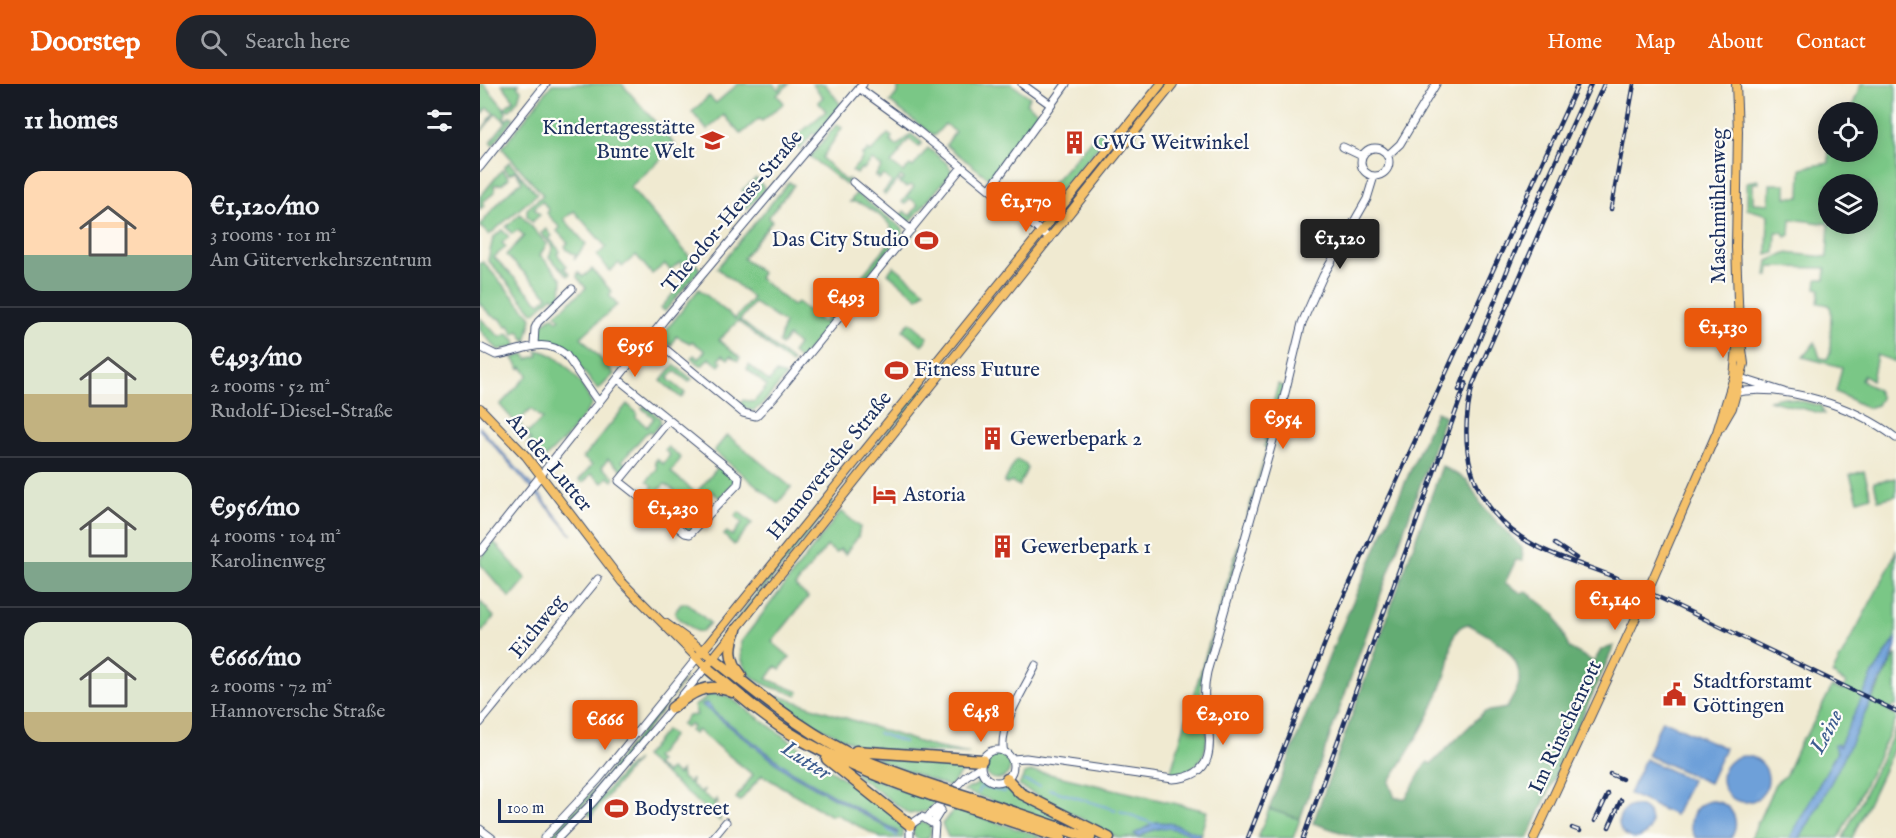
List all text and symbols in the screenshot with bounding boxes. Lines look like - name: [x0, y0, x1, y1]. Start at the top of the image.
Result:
- search box: [176, 15, 596, 69]
- text: Doorstep: [30, 25, 140, 60]
- icon: search: [197, 26, 230, 59]
- text: Search here: [245, 28, 350, 56]
- text: Home: [1547, 29, 1602, 56]
- text: Map: [1635, 29, 1675, 56]
- text: About: [1708, 29, 1763, 56]
- text: Contact: [1796, 29, 1866, 56]
- map controls: [1818, 102, 1878, 234]
- button: locate: [1818, 102, 1878, 162]
- text: 11 homes: [24, 104, 118, 137]
- icon: filters: [423, 104, 456, 137]
- place label: Kindertagesstätte Bunte Welt: [542, 115, 695, 166]
- street label: Theodor-Heuss-Straße: [657, 124, 810, 299]
- school or university icon: Kindertagesstätte Bunte Welt: [700, 127, 726, 153]
- street label: Maschmühlenweg: [1706, 128, 1733, 284]
- building icon: GWG Weitwinkel: [1062, 130, 1088, 156]
- place label: GWG Weitwinkel: [1093, 130, 1249, 157]
- button: layers: [1818, 174, 1878, 234]
- pin: €1,170: [977, 182, 1075, 233]
- text: €1,170: [1000, 189, 1052, 214]
- text: €1,120/mo: [210, 190, 319, 223]
- icon: home: [72, 195, 144, 267]
- pin: €1,120: [1291, 219, 1389, 270]
- text: 3 rooms · 101 m²: [210, 223, 336, 248]
- text: €1,120: [1314, 226, 1366, 251]
- place label: Das City Studio: [772, 227, 909, 254]
- sports icon: Das City Studio: [914, 227, 940, 253]
- text: Am Güterverkehrszentrum: [210, 248, 432, 273]
- pin: €493: [810, 278, 882, 329]
- text: €493: [827, 285, 865, 310]
- pin: €1,130: [1674, 308, 1772, 359]
- text: €1,130: [1698, 315, 1748, 340]
- pin: €956: [599, 327, 671, 378]
- text: €956: [617, 334, 653, 359]
- text: €493/mo: [210, 341, 302, 374]
- icon: home: [72, 346, 144, 418]
- sports icon: Fitness Future: [883, 357, 909, 383]
- place label: Fitness Future: [914, 357, 1040, 384]
- text: 2 rooms · 52 m²: [210, 374, 330, 399]
- street label: Hannoversche Straße: [762, 386, 899, 546]
- text: Rudolf-Diesel-Straße: [210, 399, 393, 424]
- pin: €954: [1247, 399, 1319, 450]
- text: €954: [1264, 406, 1302, 431]
- street label: An der Lutter: [499, 407, 598, 518]
- building icon: Gewerbepark 2: [979, 426, 1005, 452]
- place label: Gewerbepark 2: [1010, 426, 1142, 453]
- hotel icon: Astoria: [872, 482, 898, 508]
- place label: Astoria: [902, 482, 966, 509]
- pin: €1,230: [624, 489, 722, 540]
- text: €956/mo: [210, 491, 300, 524]
- icon: home: [72, 496, 144, 568]
- text: €1,230: [647, 496, 699, 521]
- text: 4 rooms · 104 m²: [210, 524, 341, 549]
- building icon: Gewerbepark 1: [990, 534, 1016, 560]
- place label: Gewerbepark 1: [1021, 534, 1151, 561]
- text: Karolinenweg: [210, 549, 325, 574]
- pin: €1,140: [1566, 580, 1664, 631]
- text: €1,140: [1589, 587, 1641, 612]
- street label: Eichweg: [504, 589, 572, 665]
- text: €666/mo: [210, 641, 301, 674]
- icon: home: [72, 646, 144, 718]
- street label: Im Rinschenrott: [1523, 656, 1609, 798]
- place label: Stadtforstamt Göttingen: [1693, 669, 1812, 720]
- text: 2 rooms · 72 m²: [210, 674, 332, 699]
- public building icon: Stadtforstamt Göttingen: [1662, 681, 1688, 707]
- pin: €458: [945, 692, 1017, 743]
- pin: €2,010: [1174, 695, 1272, 746]
- text: Hannoversche Straße: [210, 699, 385, 724]
- text: €458: [963, 699, 999, 724]
- pin: €666: [569, 700, 641, 751]
- text: €2,010: [1196, 702, 1250, 727]
- water label: Leine: [1803, 705, 1850, 760]
- text: €666: [586, 707, 624, 732]
- water label: Lutter: [775, 734, 837, 788]
- scale bar: [498, 796, 592, 824]
- sports icon: Bodystreet: [603, 796, 629, 822]
- place label: Bodystreet: [634, 796, 729, 823]
- text: 100 m: [507, 799, 544, 819]

